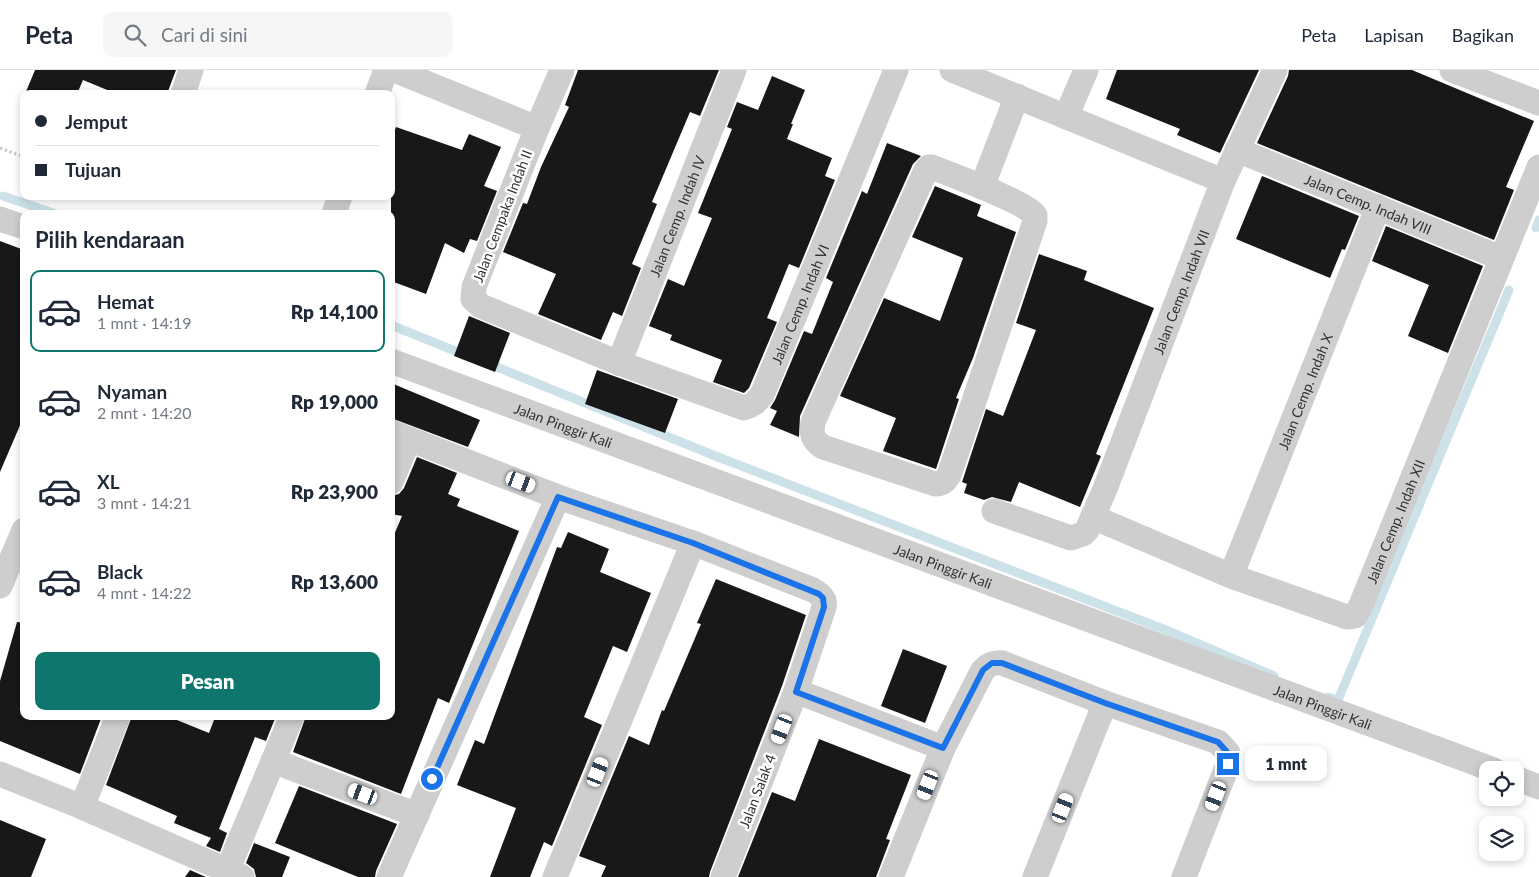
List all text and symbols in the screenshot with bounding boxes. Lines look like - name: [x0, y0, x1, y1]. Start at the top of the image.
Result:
- search box: [103, 12, 453, 57]
- text: Peta: [25, 20, 73, 49]
- icon: search: [121, 21, 149, 49]
- text: Cari di sini: [161, 23, 248, 46]
- text: Peta: [1301, 24, 1336, 46]
- text: Lapisan: [1364, 24, 1424, 46]
- text: Bagikan: [1452, 24, 1514, 46]
- text: Jemput: [65, 110, 127, 133]
- street label: Jalan Cempaka Indah II: [469, 147, 535, 285]
- street label: Jalan Cemp. Indah IV: [645, 153, 708, 279]
- text: Tujuan: [65, 158, 121, 181]
- street label: Jalan Cemp. Indah VIII: [1302, 170, 1434, 237]
- text: Pilih kendaraan: [35, 226, 185, 253]
- street label: Jalan Cemp. Indah VII: [1149, 227, 1212, 356]
- street label: Jalan Cemp. Indah VI: [767, 242, 832, 367]
- icon: car: [37, 289, 82, 334]
- text: Hemat: [97, 290, 154, 313]
- text: Rp 14,100: [291, 300, 378, 323]
- text: 1 mnt · 14:19: [97, 313, 192, 332]
- street label: Jalan Cemp. Indah X: [1274, 330, 1336, 452]
- icon: car: [37, 379, 82, 424]
- text: Nyaman: [97, 380, 167, 403]
- text: Rp 19,000: [291, 390, 378, 413]
- street label: Jalan Pinggir Kali: [512, 399, 615, 451]
- text: 2 mnt · 14:20: [97, 403, 192, 422]
- street label: Jalan Cemp. Indah XII: [1362, 457, 1428, 586]
- icon: car: [37, 469, 82, 514]
- text: XL: [97, 470, 120, 493]
- car: [504, 470, 537, 494]
- text: Rp 23,900: [291, 480, 378, 503]
- text: 3 mnt · 14:21: [97, 493, 192, 512]
- street label: Jalan Pinggir Kali: [892, 540, 995, 592]
- icon: car: [37, 559, 82, 604]
- text: Black: [97, 560, 143, 583]
- text: Rp 13,600: [291, 570, 378, 593]
- text: 4 mnt · 14:22: [97, 583, 192, 602]
- button: Pesan: [35, 652, 380, 710]
- street label: Jalan Pinggir Kali: [1272, 681, 1374, 732]
- car: [769, 712, 794, 746]
- callout: 1 mnt: [1246, 746, 1328, 782]
- street label: Jalan Salak 4: [735, 752, 779, 830]
- route end: [1217, 753, 1239, 775]
- text: 1 mnt: [1265, 754, 1307, 773]
- car: [585, 755, 610, 789]
- map controls: [1479, 761, 1524, 861]
- button: locate: [1479, 761, 1524, 806]
- route start: [421, 768, 443, 790]
- car: [915, 768, 940, 802]
- car: [1203, 779, 1228, 813]
- car: [346, 782, 379, 806]
- car: [1050, 791, 1075, 825]
- button: layers: [1479, 816, 1524, 861]

